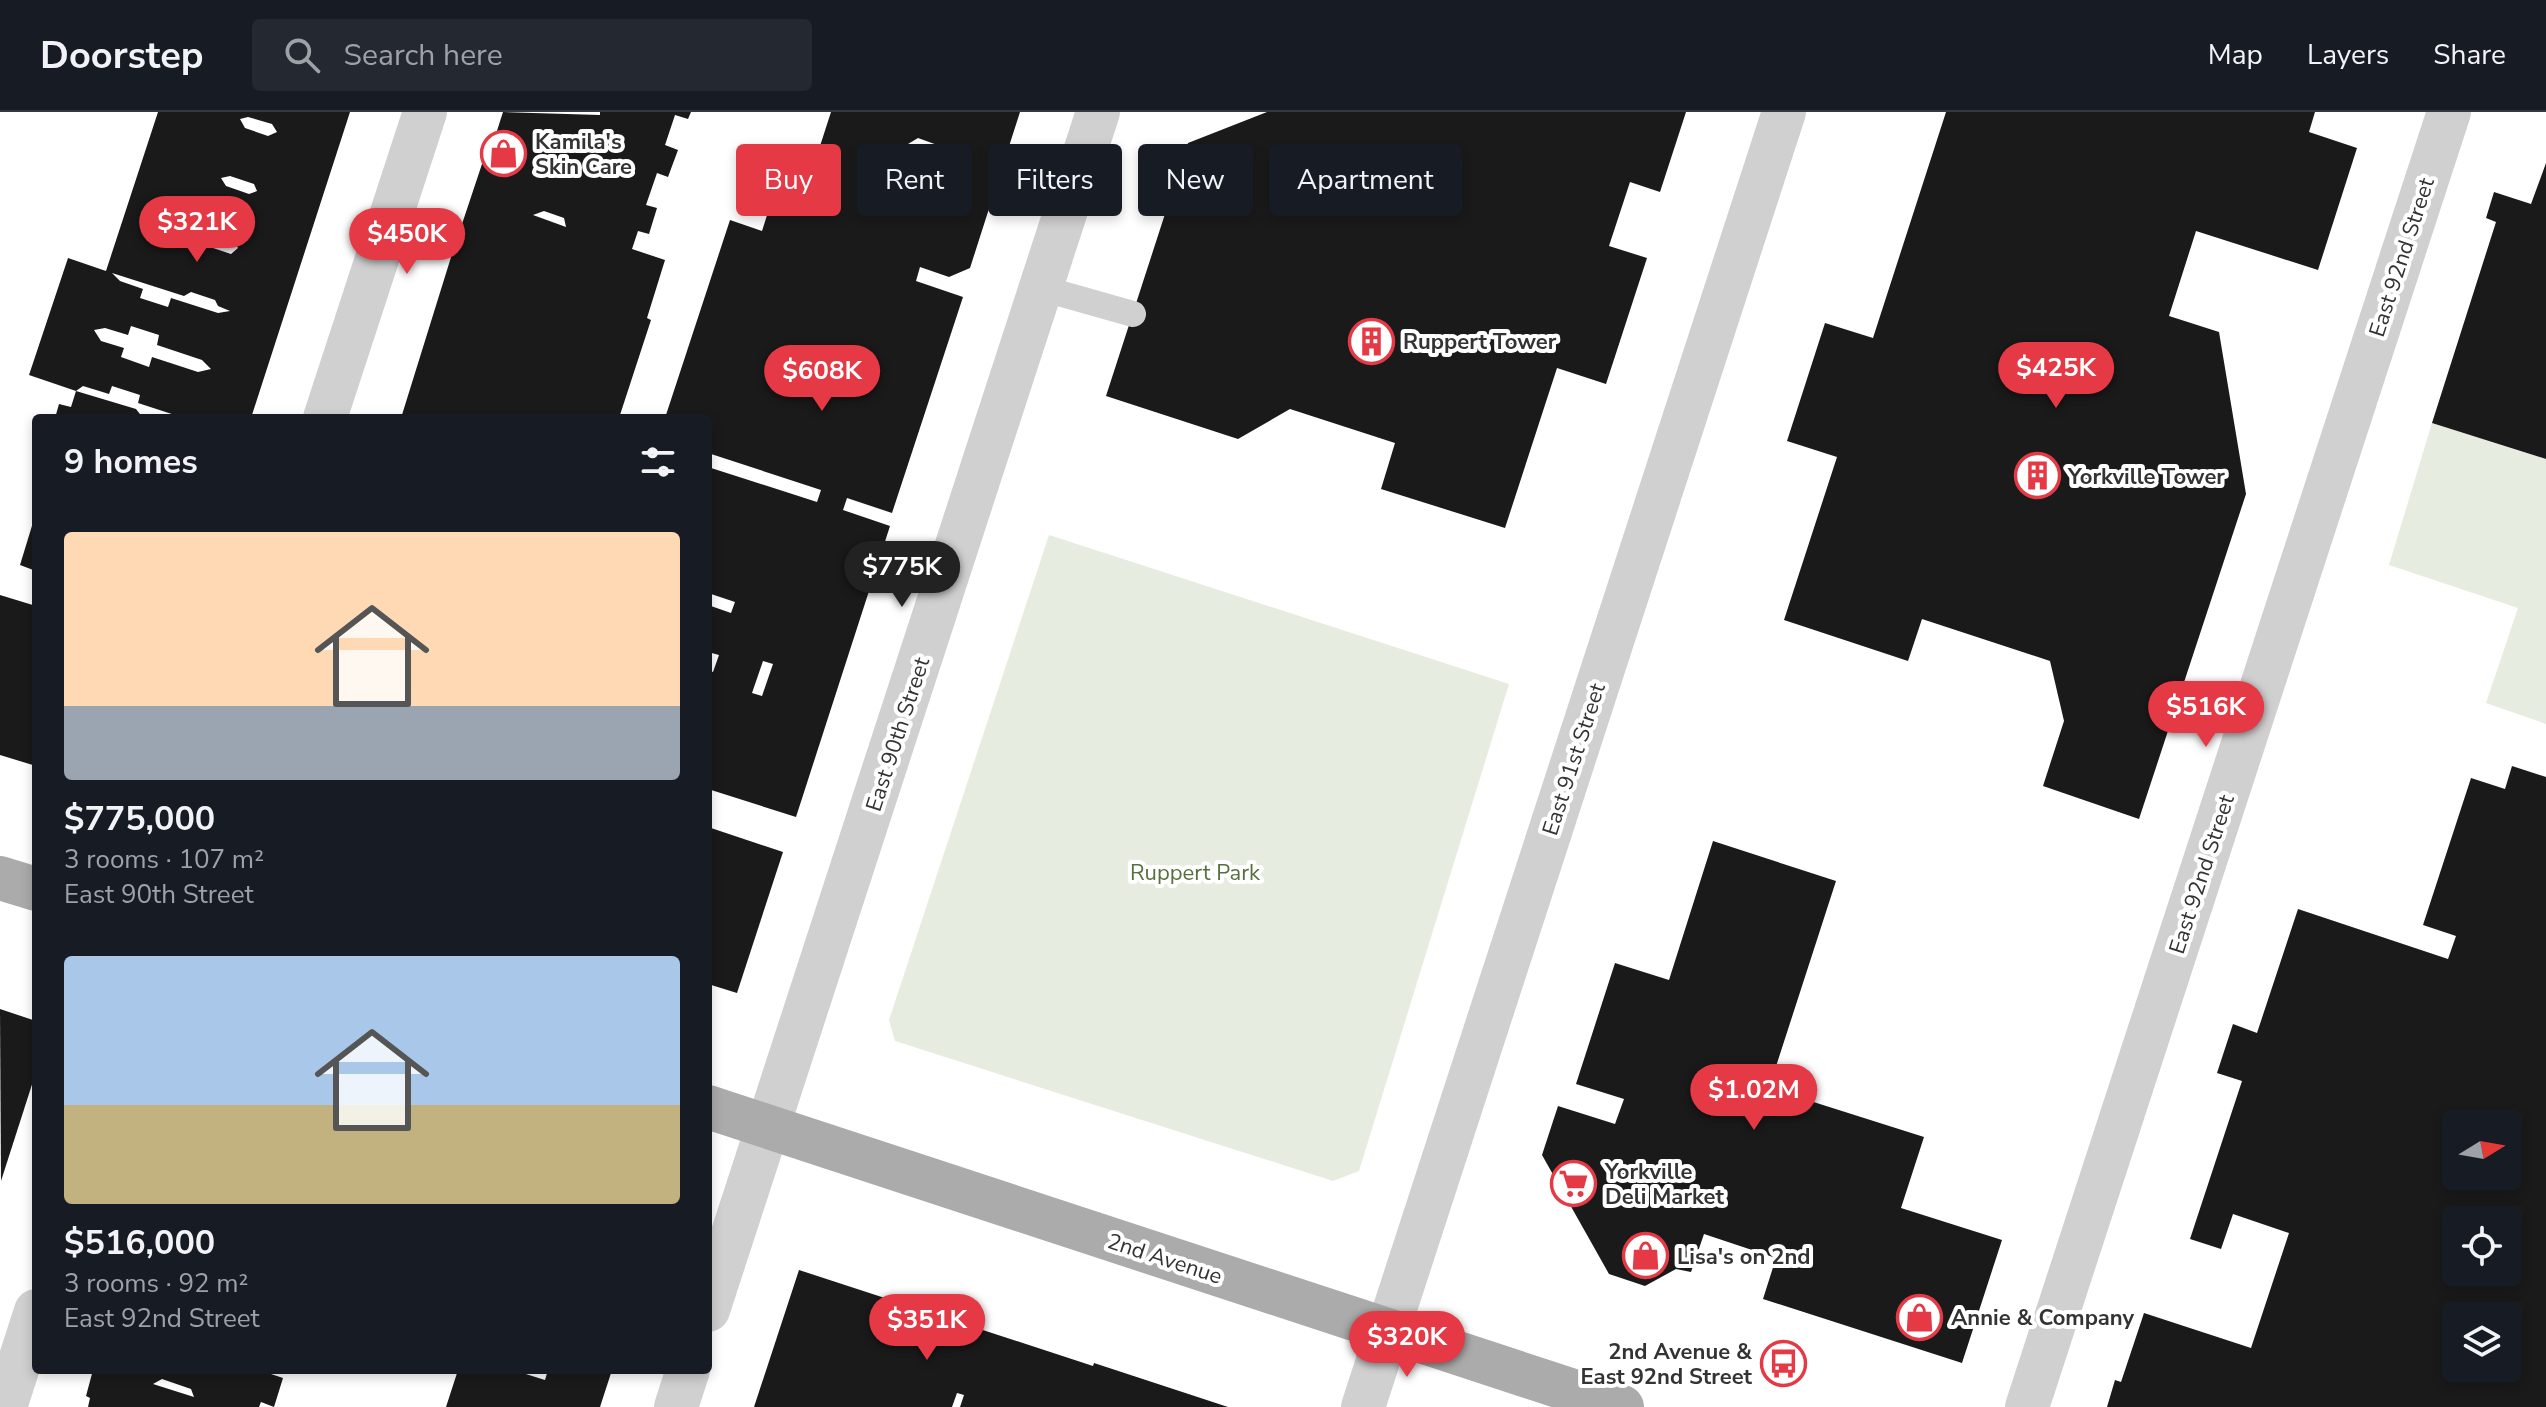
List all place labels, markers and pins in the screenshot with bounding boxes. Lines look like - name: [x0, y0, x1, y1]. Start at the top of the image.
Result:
- place label: Kamila's Skin Care: [535, 127, 632, 182]
- shop icon: Kamila's Skin Care: [480, 130, 528, 178]
- pin: $321K: [141, 196, 253, 264]
- pin: $450K: [351, 208, 463, 276]
- building icon: Ruppert Tower: [1348, 317, 1396, 365]
- place label: Ruppert Tower: [1403, 327, 1557, 357]
- pin: $425K: [2000, 342, 2112, 410]
- pin: $608K: [766, 345, 878, 413]
- building icon: Yorkville Tower: [2013, 452, 2061, 500]
- place label: Yorkville Tower: [2067, 462, 2225, 492]
- pin: $775K: [846, 541, 958, 609]
- pin: $516K: [2150, 681, 2262, 749]
- pin: $1.02M: [1689, 1064, 1819, 1132]
- place label: Yorkville Deli Market: [1604, 1157, 1724, 1212]
- supermarket icon: Yorkville Deli Market: [1550, 1160, 1598, 1208]
- shop icon: Lisa's on 2nd: [1622, 1232, 1670, 1280]
- place label: Lisa's on 2nd: [1677, 1242, 1811, 1272]
- shop icon: Annie & Company: [1896, 1293, 1944, 1341]
- pin: $351K: [871, 1294, 983, 1362]
- place label: Annie & Company: [1951, 1303, 2135, 1333]
- pin: $320K: [1351, 1311, 1463, 1379]
- place label: 2nd Avenue & East 92nd Street: [1581, 1337, 1753, 1392]
- bus stop icon: 2nd Avenue & East 92nd Street: [1759, 1340, 1807, 1388]

